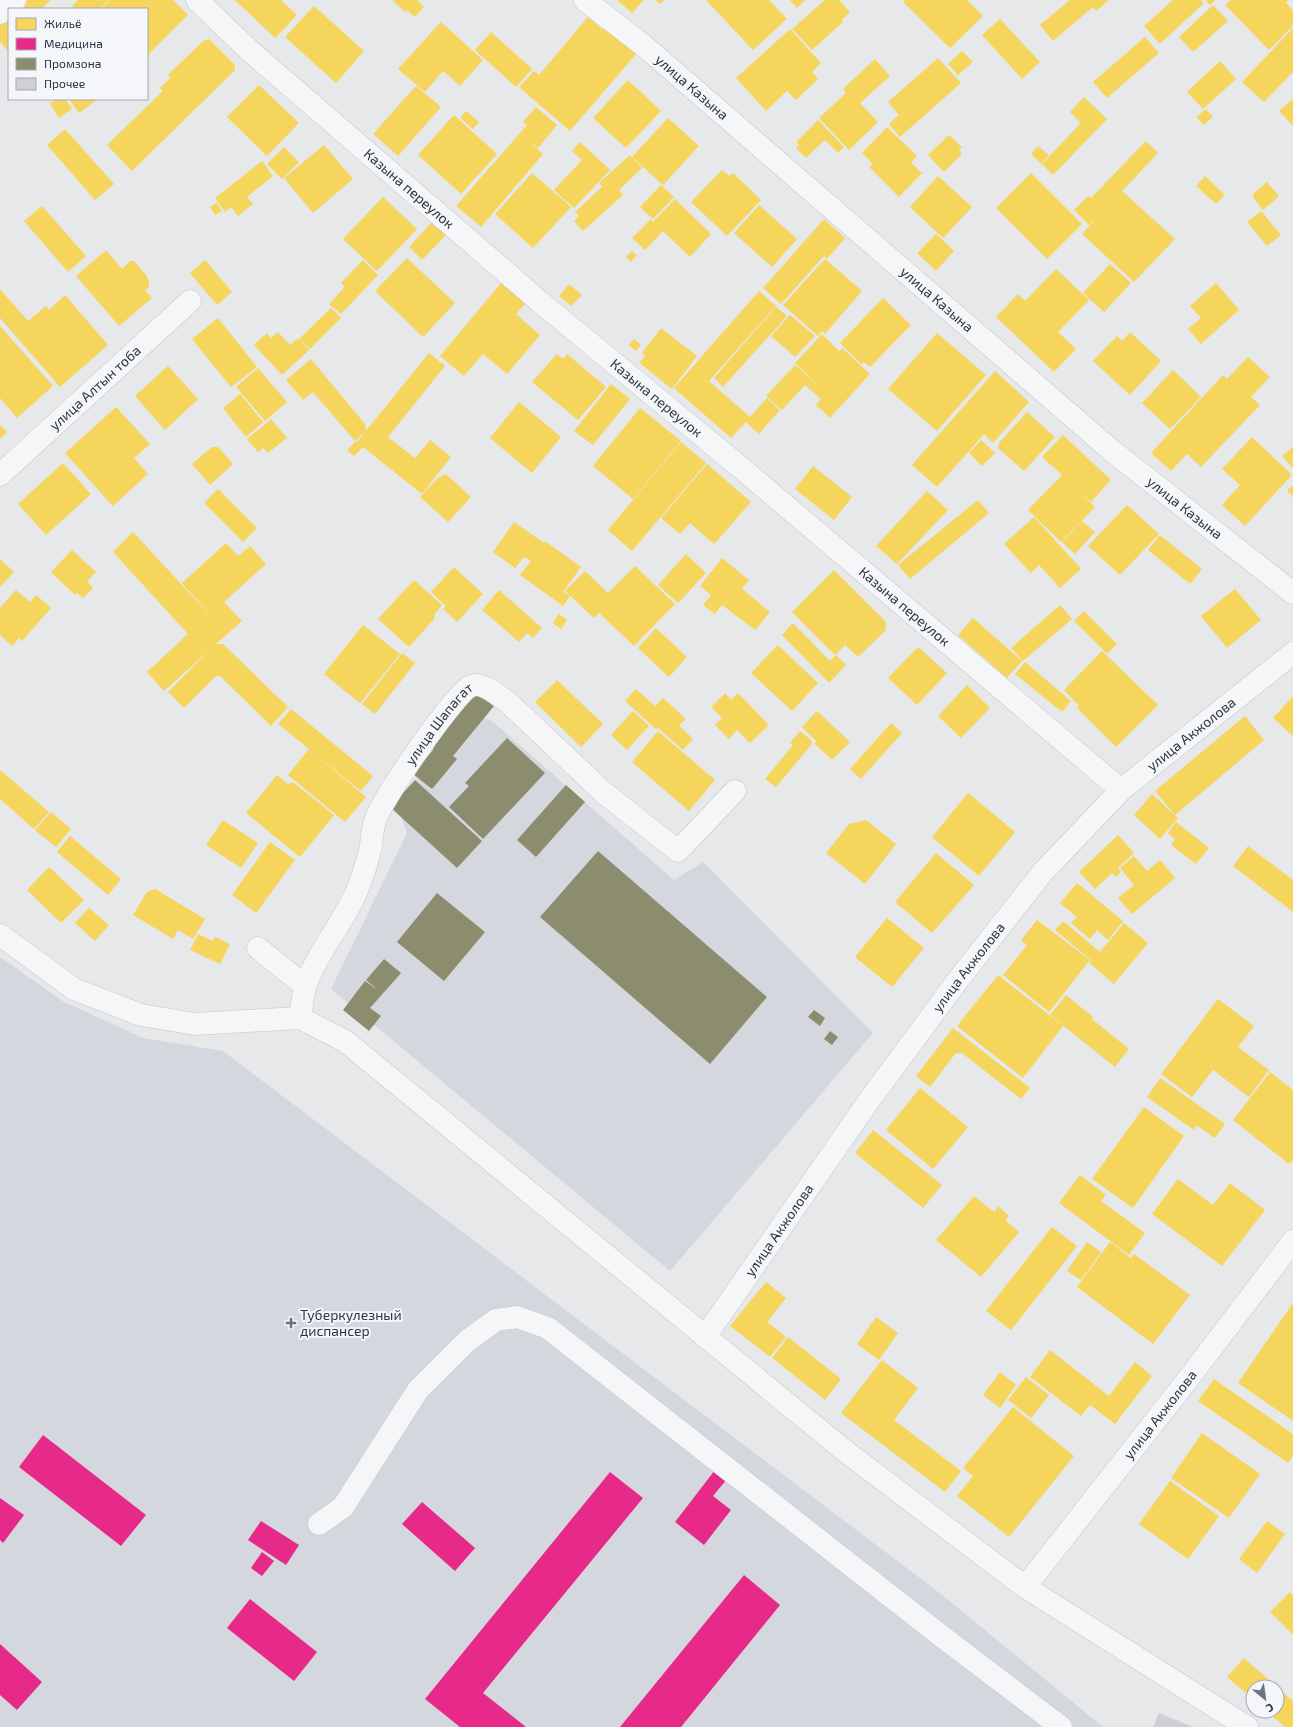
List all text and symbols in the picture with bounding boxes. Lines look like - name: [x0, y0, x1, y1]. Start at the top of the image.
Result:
- legend: [8, 8, 148, 100]
- text: Жильё: [44, 16, 81, 30]
- text: Медицина: [44, 36, 103, 50]
- street label: улица Казына: [652, 51, 732, 123]
- text: Промзона: [44, 56, 101, 70]
- text: Прочее: [44, 76, 85, 90]
- street label: Казына переулок: [361, 145, 459, 232]
- street label: улица Казына: [897, 263, 977, 335]
- street label: улица Алтын тоба: [46, 342, 144, 434]
- street label: Казына переулок: [607, 355, 706, 441]
- street label: улица Казына: [1144, 473, 1226, 542]
- street label: Казына переулок: [856, 563, 954, 650]
- street label: улица Шапагат: [401, 678, 476, 768]
- street label: улица Акжолова: [1143, 693, 1239, 774]
- street label: улица Акжолова: [928, 919, 1008, 1015]
- street label: улица Акжолова: [741, 1180, 817, 1279]
- place label: Туберкулезный диспансер: [300, 1306, 402, 1339]
- marker: Туберкулезный диспансер: [285, 1317, 297, 1329]
- street label: улица Акжолова: [1119, 1366, 1200, 1462]
- north arrow: [1245, 1679, 1285, 1719]
- text: С: [1264, 1701, 1276, 1716]

